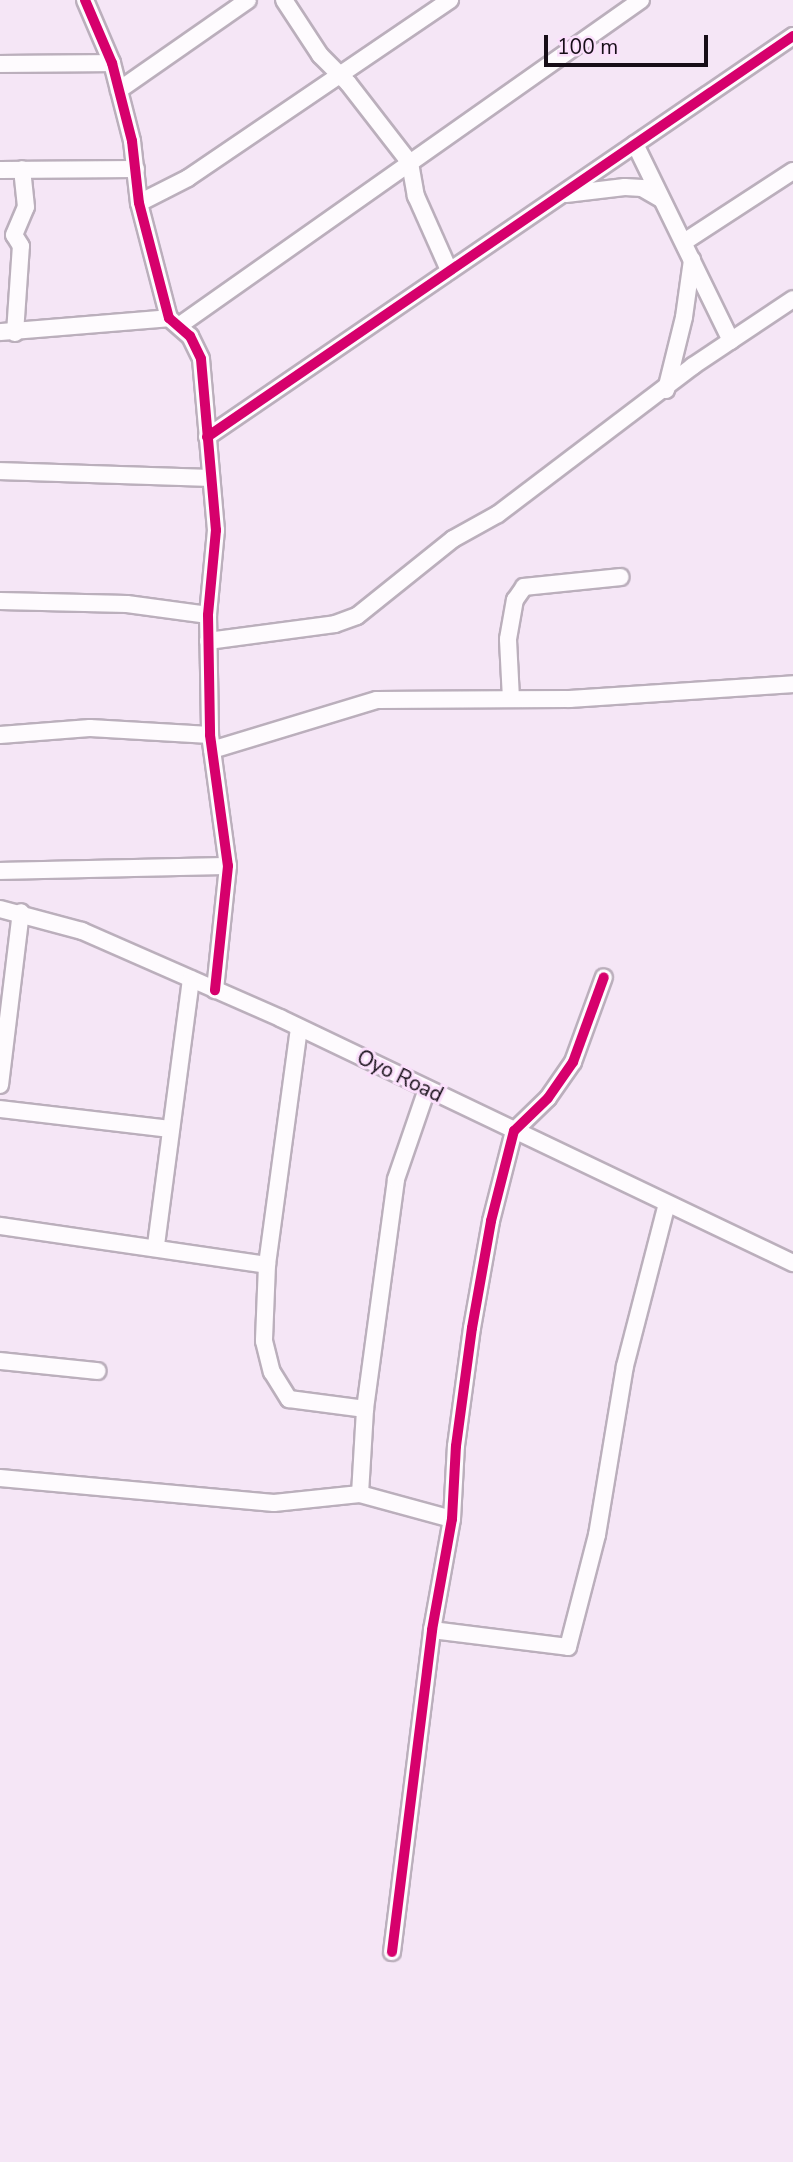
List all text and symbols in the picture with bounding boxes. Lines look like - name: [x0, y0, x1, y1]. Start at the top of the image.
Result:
- scale bar: [548, 21, 712, 65]
- text: 100 m: [557, 33, 618, 61]
- street label: Oyo Road: [353, 1044, 447, 1108]

